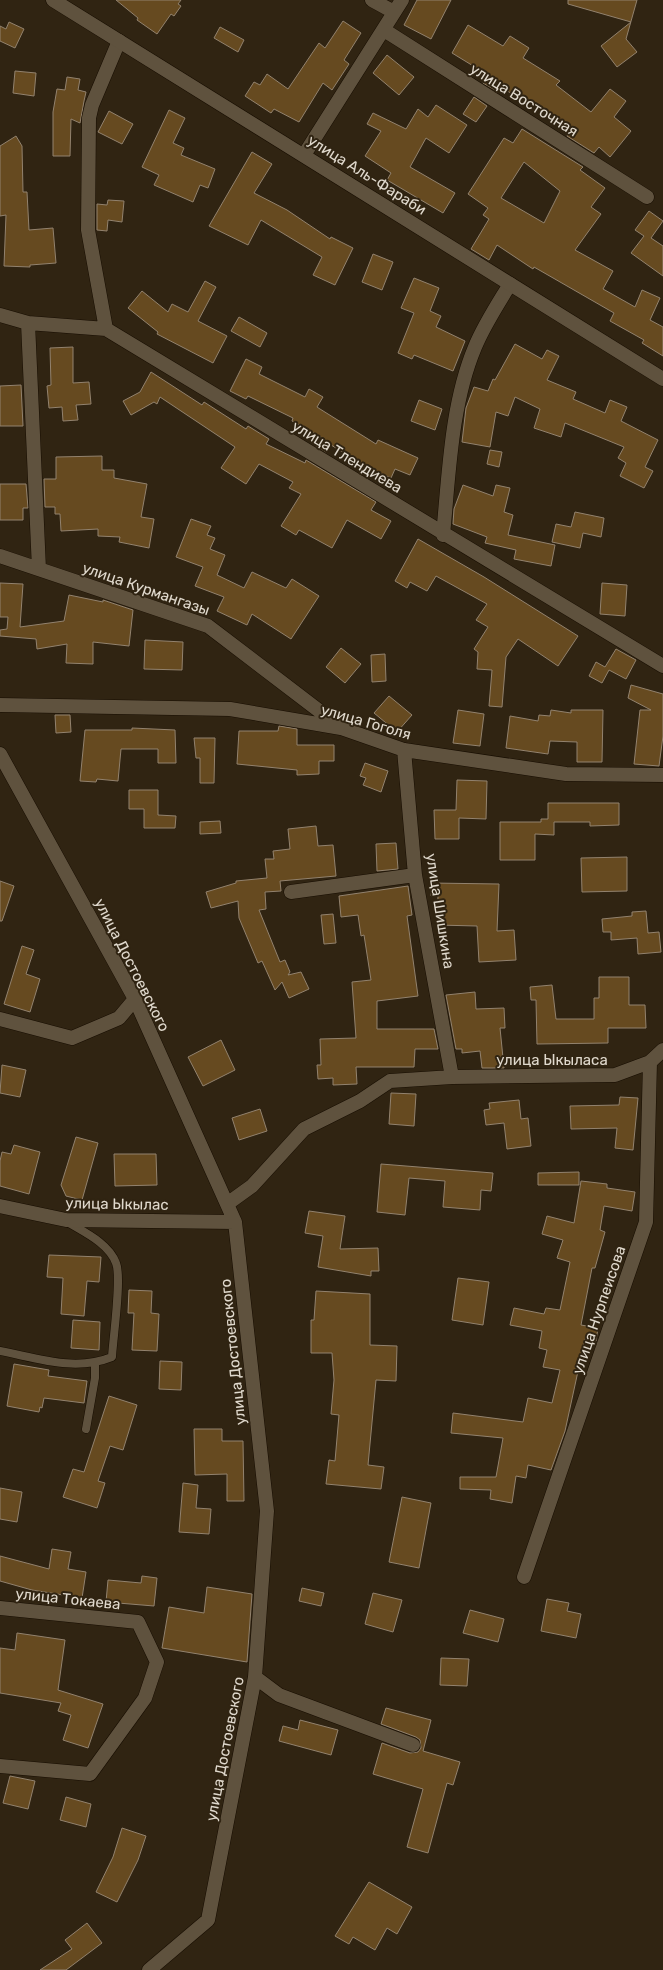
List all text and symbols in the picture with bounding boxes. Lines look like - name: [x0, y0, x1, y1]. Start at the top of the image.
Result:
- street label: улица Восточная: [467, 60, 581, 140]
- street label: улица Аль-Фараби: [304, 131, 430, 219]
- street label: улица Тлендиева: [289, 417, 405, 497]
- street label: улица Курмангазы: [80, 559, 212, 619]
- street label: улица Гоголя: [319, 701, 413, 743]
- street label: улица Шишкина: [422, 852, 458, 970]
- street label: улица Достоевского: [91, 895, 173, 1035]
- street label: улица Ыкыласа: [496, 1051, 608, 1069]
- street label: улица Ыкылас: [65, 1194, 169, 1214]
- street label: улица Нурпеисова: [569, 1243, 629, 1377]
- street label: улица Достоевского: [216, 1278, 250, 1426]
- street label: улица Токаева: [15, 1585, 121, 1613]
- street label: улица Достоевского: [202, 1675, 248, 1823]

